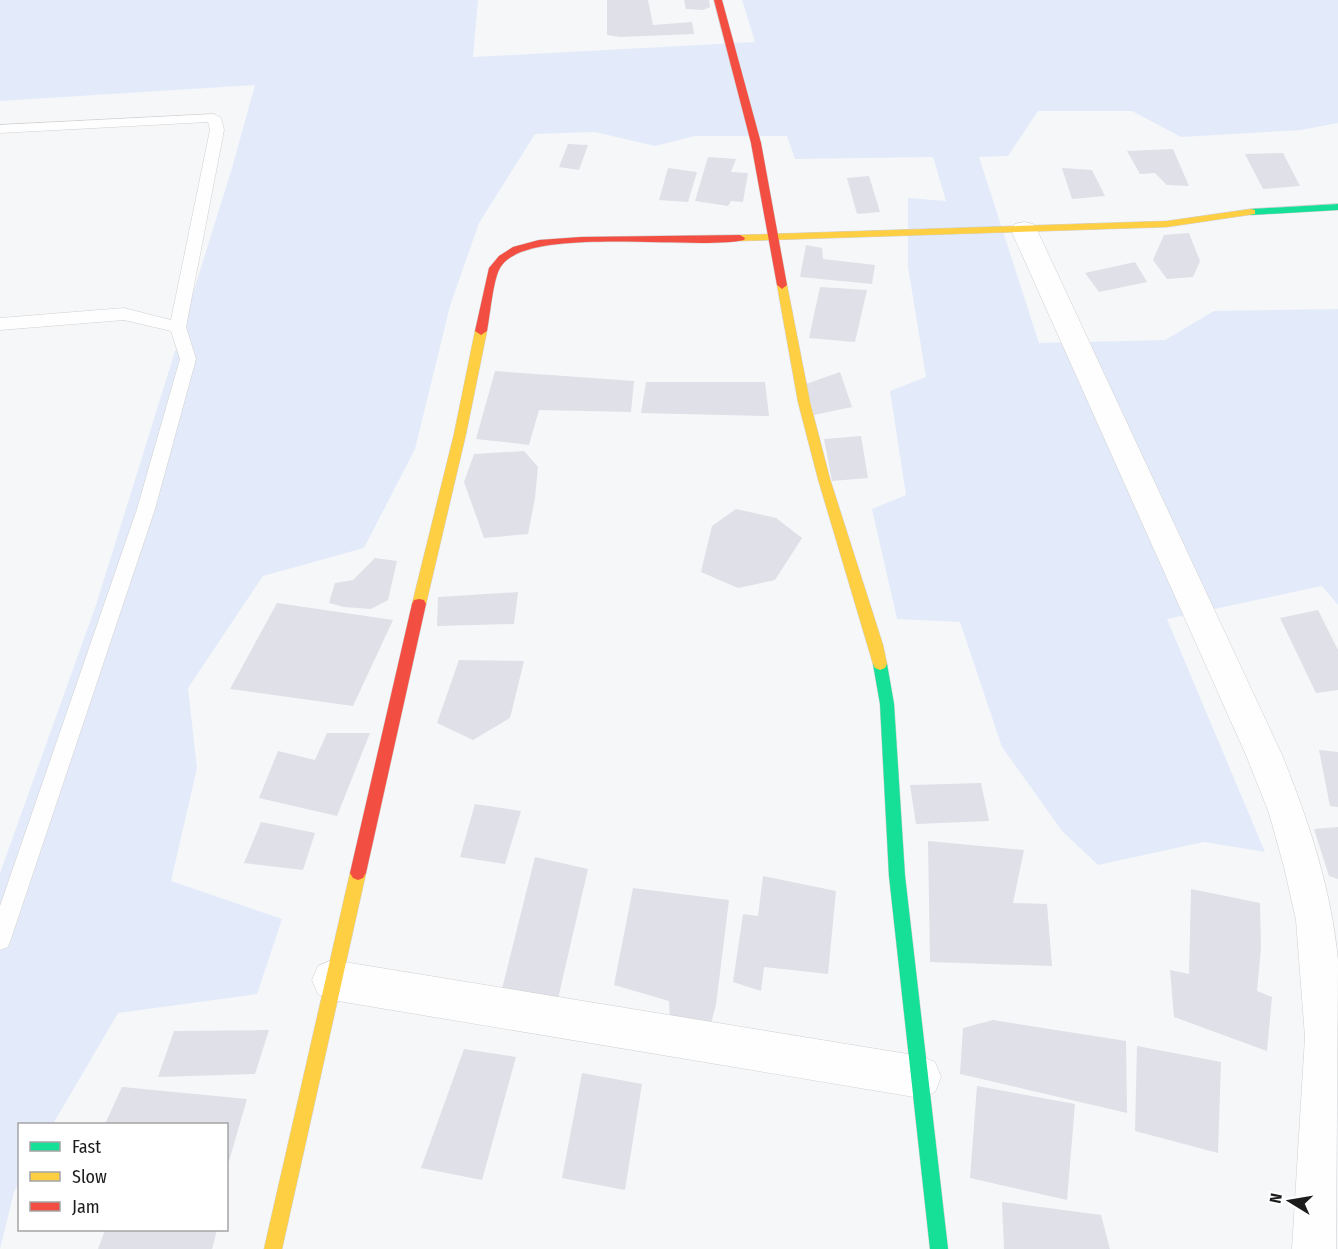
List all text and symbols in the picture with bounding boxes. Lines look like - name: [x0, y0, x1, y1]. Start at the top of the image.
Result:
- legend: [18, 1123, 228, 1231]
- text: Fast: [72, 1136, 101, 1158]
- text: Slow: [72, 1166, 107, 1188]
- north arrow: [1260, 1171, 1320, 1231]
- text: N: [1266, 1192, 1286, 1205]
- text: Jam: [72, 1196, 100, 1218]

